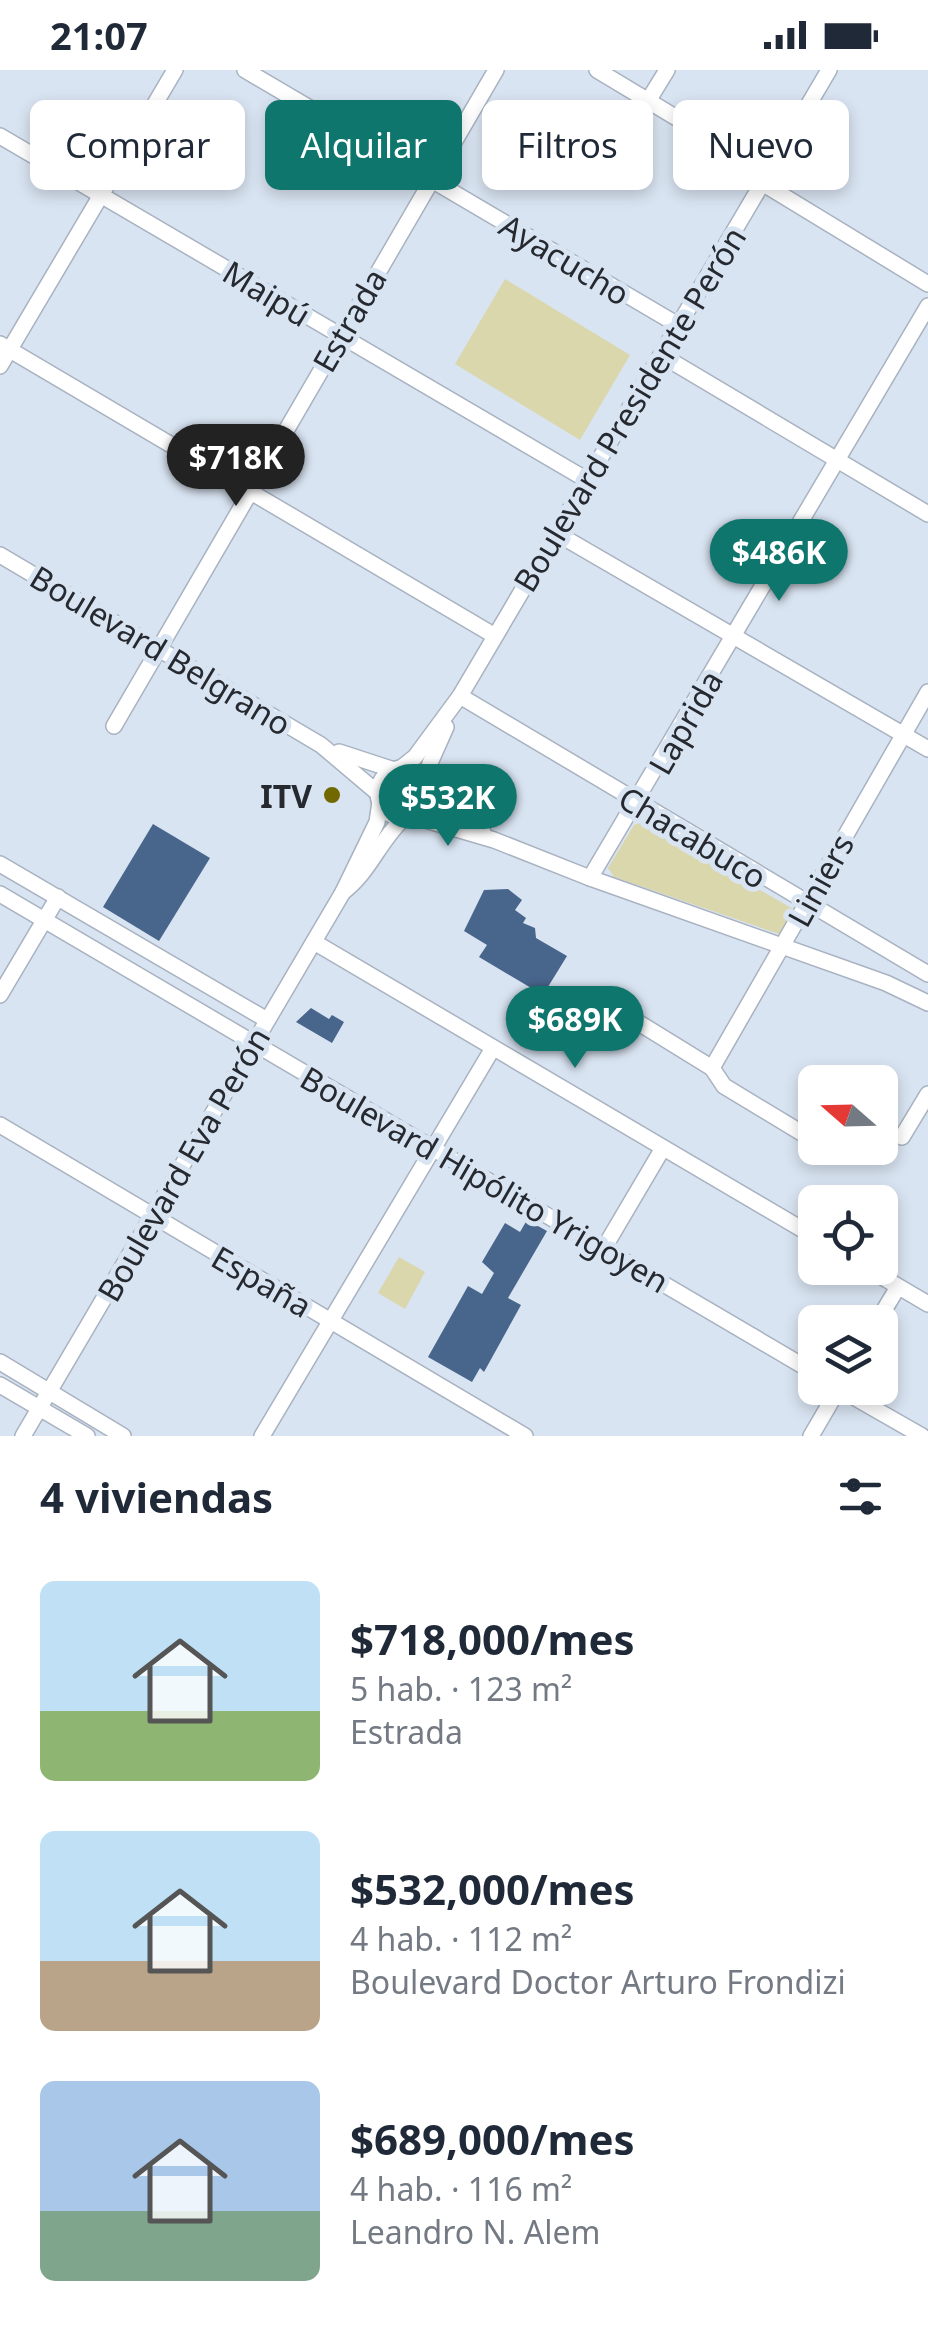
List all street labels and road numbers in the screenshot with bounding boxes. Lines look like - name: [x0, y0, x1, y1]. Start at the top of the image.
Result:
- street label: Ayacucho: [492, 203, 638, 315]
- street label: Boulevard Presidente Perón: [503, 219, 755, 599]
- street label: Maipú: [215, 250, 319, 336]
- street label: Estrada: [302, 260, 396, 380]
- street label: Boulevard Belgrano: [23, 555, 299, 745]
- street label: Laprida: [638, 662, 732, 782]
- street label: Chacabuco: [611, 776, 775, 898]
- street label: Liniers: [777, 826, 863, 934]
- street label: Boulevard Eva Perón: [87, 1019, 279, 1309]
- street label: Boulevard Hipólito Yrigoyen: [293, 1056, 677, 1302]
- street label: España: [204, 1235, 320, 1327]

